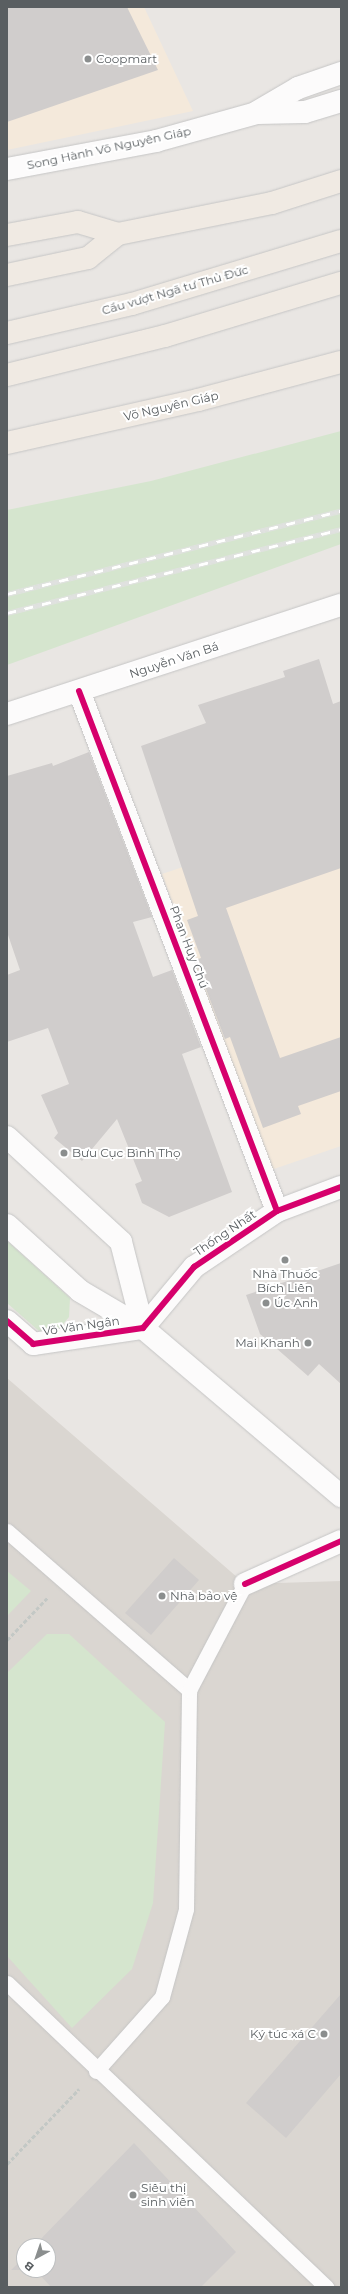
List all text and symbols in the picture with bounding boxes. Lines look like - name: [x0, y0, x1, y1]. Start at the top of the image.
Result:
- place label: Coopmart: [96, 52, 157, 66]
- marker: Coopmart: [83, 54, 93, 64]
- street label: Song Hành Võ Nguyên Giáp: [26, 124, 192, 172]
- street label: Cầu vượt Ngã tư Thủ Đức: [100, 262, 250, 318]
- street label: Võ Nguyên Giáp: [122, 388, 220, 424]
- street label: Nguyễn Văn Bá: [128, 639, 220, 681]
- street label: Phan Huy Chú: [167, 904, 211, 990]
- place label: Bưu Cục Bình Thọ: [72, 1146, 181, 1160]
- marker: Bưu Cục Bình Thọ: [59, 1148, 69, 1158]
- street label: Thống Nhất: [191, 1207, 259, 1259]
- marker: Nhà Thuốc Bích Liên: [280, 1255, 290, 1265]
- place label: Nhà Thuốc Bích Liên: [252, 1267, 318, 1295]
- place label: Úc Anh: [274, 1296, 318, 1310]
- marker: Úc Anh: [261, 1298, 271, 1308]
- street label: Võ Văn Ngân: [42, 1313, 120, 1339]
- place label: Mai Khanh: [235, 1336, 300, 1350]
- marker: Mai Khanh: [303, 1338, 313, 1348]
- place label: Nhà bảo vệ: [170, 1589, 238, 1603]
- marker: Nhà bảo vệ: [157, 1591, 167, 1601]
- place label: Ký túc xá C: [250, 2027, 316, 2041]
- marker: Ký túc xá C: [319, 2029, 329, 2039]
- place label: Siêu thị sinh viên: [141, 2181, 195, 2209]
- marker: Siêu thị sinh viên: [128, 2190, 138, 2200]
- north arrow: [16, 2238, 56, 2278]
- text: B: [21, 2258, 37, 2275]

